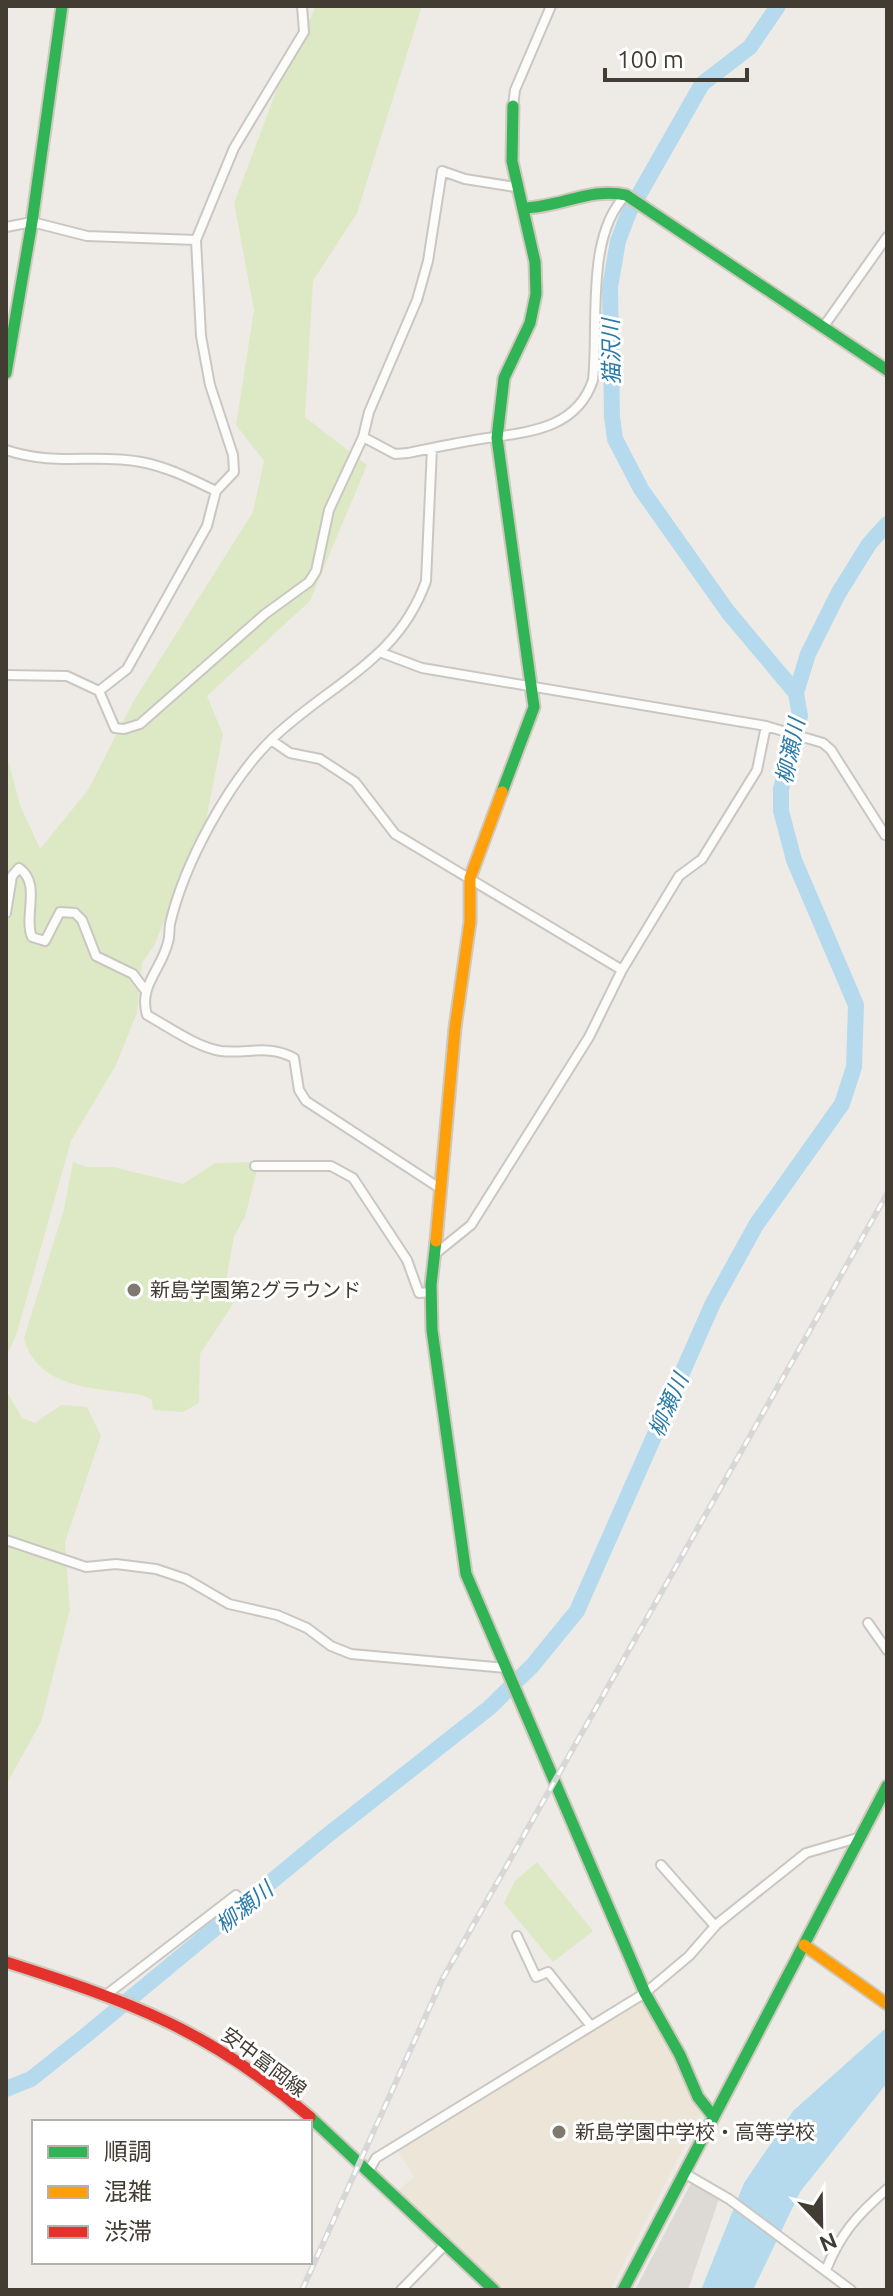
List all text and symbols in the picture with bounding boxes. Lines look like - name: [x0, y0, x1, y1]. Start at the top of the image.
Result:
- scale bar: [605, 32, 747, 82]
- text: 100 m: [617, 46, 684, 73]
- water label: 猫沢川: [597, 317, 624, 385]
- water label: 柳瀬川: [770, 714, 809, 786]
- place label: 新島学園第2グラウンド: [150, 1278, 361, 1301]
- marker: 新島学園第2グラウンド: [125, 1281, 143, 1299]
- water label: 柳瀬川: [643, 1368, 693, 1440]
- water label: 柳瀬川: [210, 1875, 279, 1937]
- street label: 安中富岡線: [217, 2022, 311, 2101]
- legend: [32, 2120, 312, 2264]
- place label: 新島学園中学校・高等学校: [575, 2120, 815, 2143]
- marker: 新島学園中学校・高等学校: [550, 2123, 568, 2141]
- text: 順調: [104, 2138, 152, 2165]
- text: 混雑: [104, 2178, 152, 2205]
- north arrow: [781, 2184, 861, 2264]
- text: 渋滞: [104, 2218, 152, 2245]
- text: N: [816, 2228, 841, 2258]

